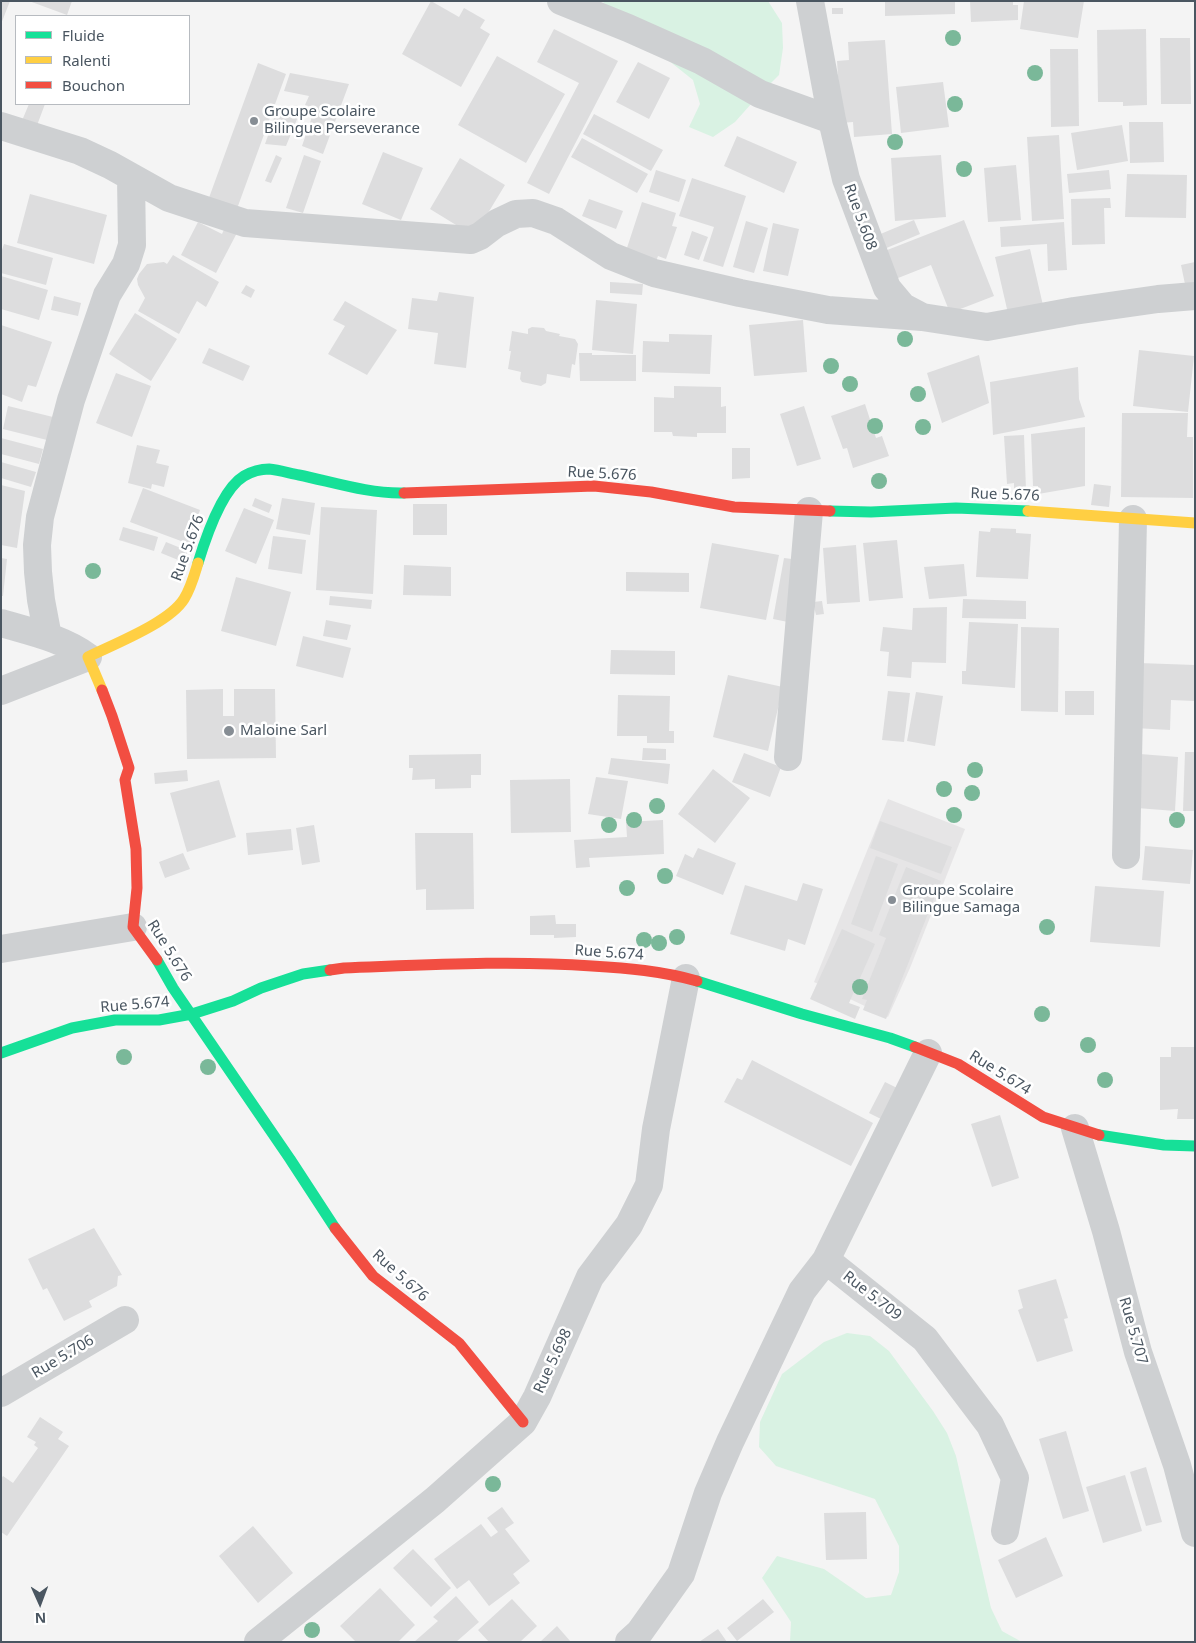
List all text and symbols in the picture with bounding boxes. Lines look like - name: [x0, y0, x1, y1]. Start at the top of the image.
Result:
- legend: [15, 15, 190, 105]
- text: Fluide: [62, 25, 104, 45]
- text: Ralenti: [62, 50, 111, 70]
- text: Bouchon: [62, 75, 125, 95]
- place label: Groupe Scolaire Bilingue Perseverance: [264, 103, 420, 138]
- marker: Groupe Scolaire Bilingue Perseverance: [248, 115, 260, 127]
- street label: Rue 5.608: [840, 181, 880, 253]
- street label: Rue 5.676: [567, 463, 637, 485]
- street label: Rue 5.676: [970, 485, 1040, 505]
- street label: Rue 5.676: [168, 512, 208, 584]
- place label: Maloine Sarl: [240, 722, 327, 740]
- marker: Maloine Sarl: [222, 724, 236, 738]
- place label: Groupe Scolaire Bilingue Samaga: [902, 882, 1020, 917]
- marker: Groupe Scolaire Bilingue Samaga: [886, 894, 898, 906]
- street label: Rue 5.676: [143, 917, 195, 985]
- street label: Rue 5.674: [574, 942, 644, 964]
- street label: Rue 5.674: [100, 993, 170, 1017]
- street label: Rue 5.674: [966, 1047, 1034, 1099]
- street label: Rue 5.676: [368, 1246, 432, 1306]
- street label: Rue 5.709: [839, 1268, 905, 1324]
- street label: Rue 5.707: [1115, 1295, 1151, 1367]
- street label: Rue 5.698: [530, 1326, 576, 1396]
- street label: Rue 5.706: [29, 1331, 97, 1383]
- north arrow: [15, 1578, 65, 1628]
- text: N: [35, 1609, 47, 1628]

